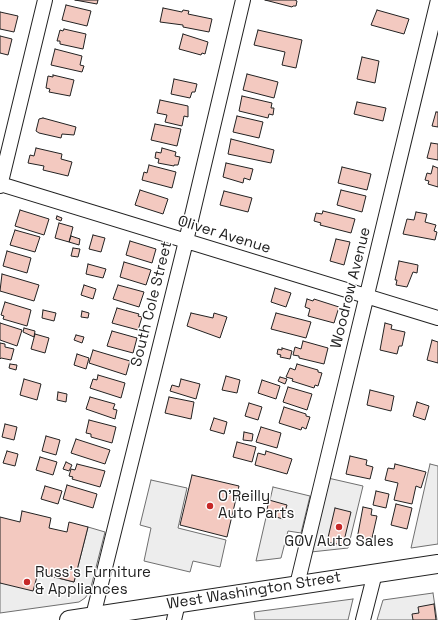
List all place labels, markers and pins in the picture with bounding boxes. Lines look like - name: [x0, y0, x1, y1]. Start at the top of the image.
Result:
- place label: O'Reilly Auto Parts: [218, 488, 294, 523]
- marker: O'Reilly Auto Parts: [205, 501, 215, 511]
- marker: GOV Auto Sales: [334, 522, 344, 532]
- place label: GOV Auto Sales: [284, 533, 394, 551]
- place label: Russ's Furniture & Appliances: [35, 564, 151, 599]
- marker: Russ's Furniture & Appliances: [22, 577, 32, 587]

